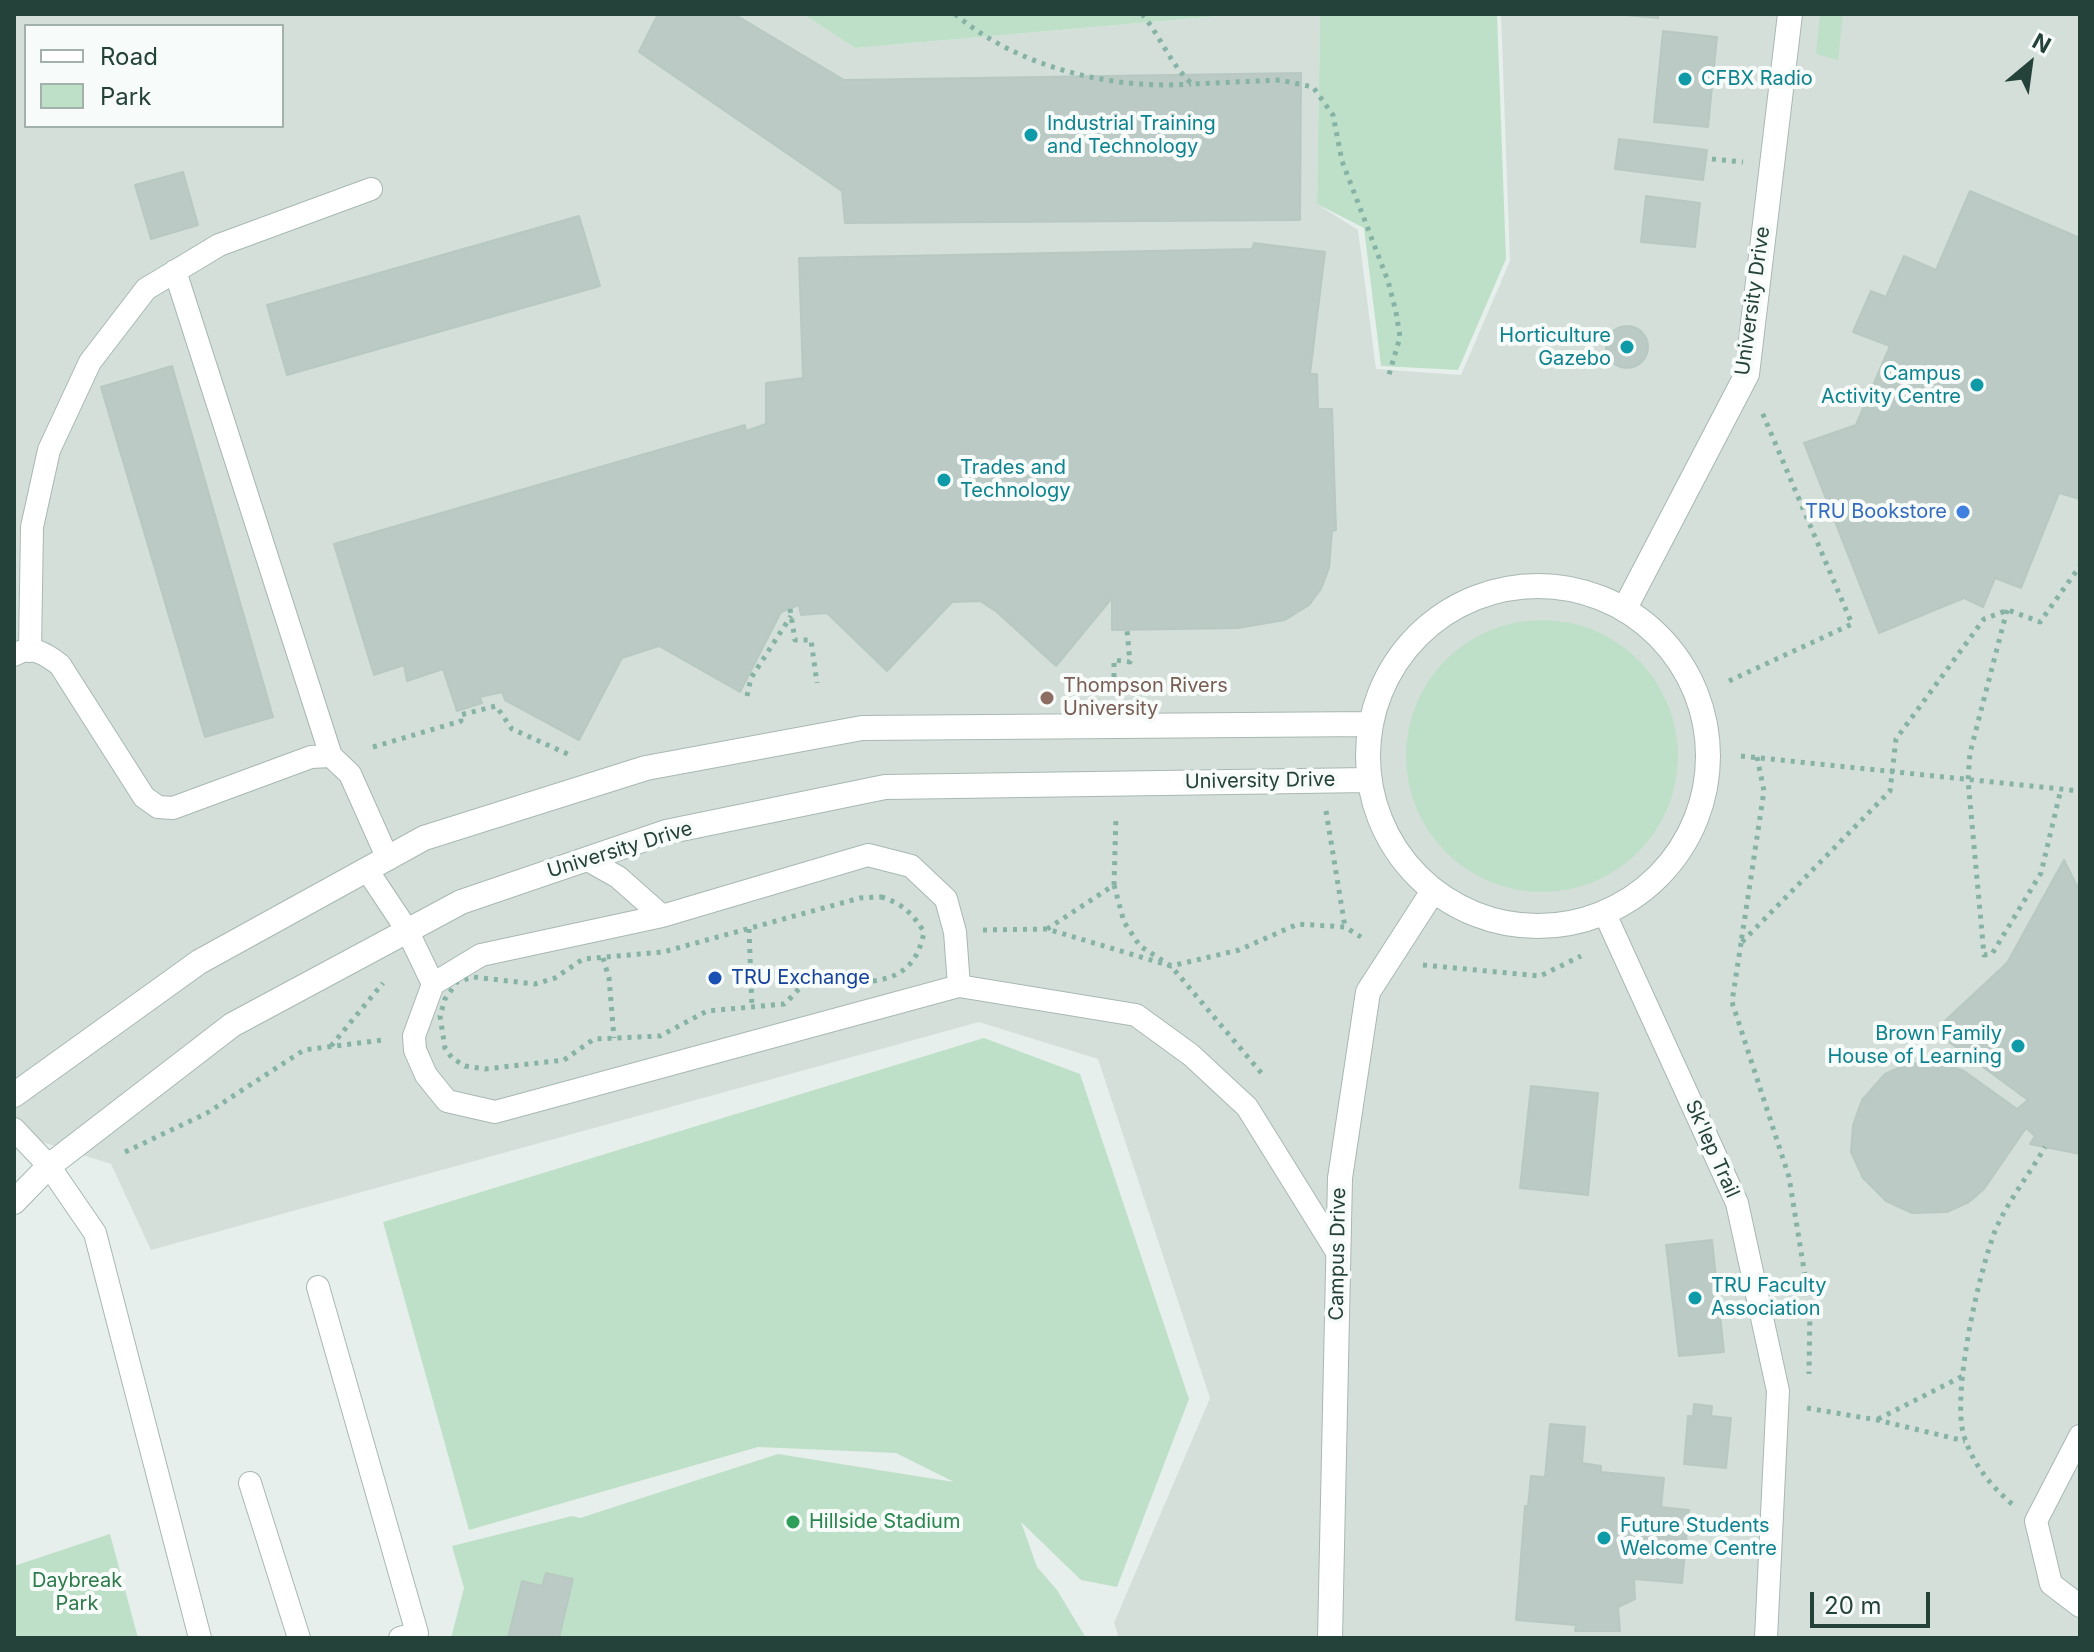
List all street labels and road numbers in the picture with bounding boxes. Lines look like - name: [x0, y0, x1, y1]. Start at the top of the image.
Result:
- street label: University Drive: [1731, 225, 1775, 377]
- street label: University Drive: [1185, 768, 1335, 794]
- street label: University Drive: [545, 817, 695, 883]
- street label: Sk'lep Trail: [1680, 1096, 1744, 1202]
- street label: Campus Drive: [1325, 1187, 1351, 1321]

